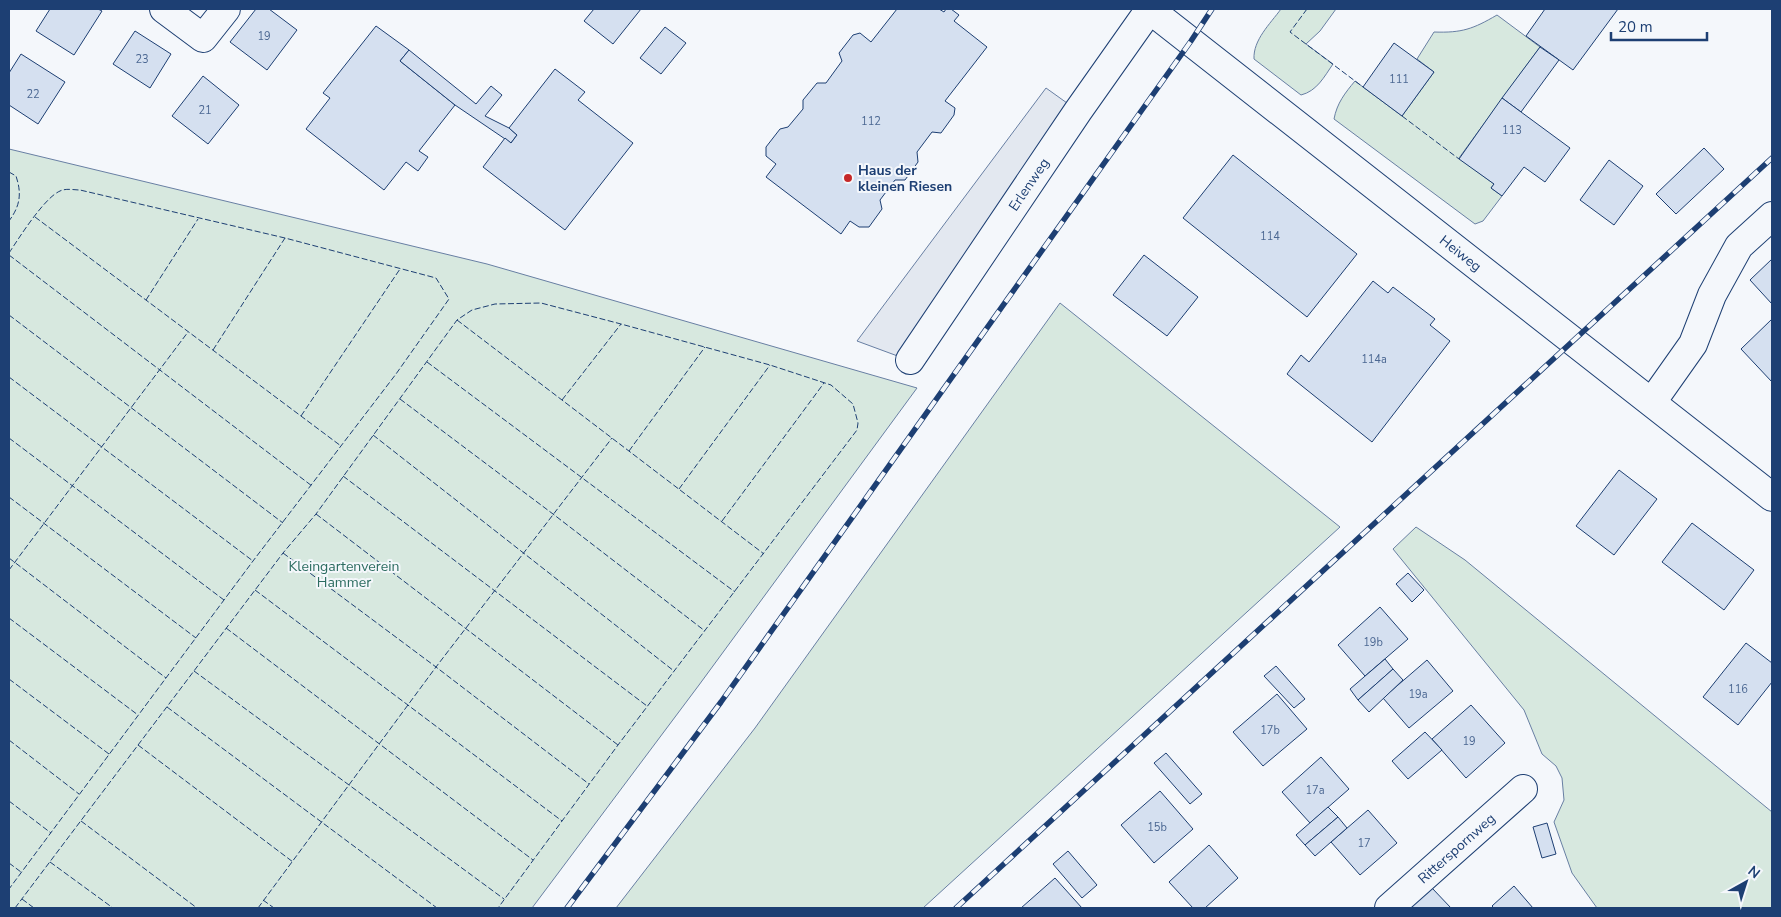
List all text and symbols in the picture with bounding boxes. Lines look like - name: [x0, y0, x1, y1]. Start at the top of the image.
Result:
- scale bar: [1611, 10, 1707, 42]
- text: 20 m: [1618, 17, 1653, 37]
- house number: 19: [257, 29, 271, 44]
- house number: 23: [135, 52, 149, 67]
- house number: 111: [1389, 72, 1409, 87]
- house number: 22: [26, 87, 40, 102]
- house number: 21: [198, 103, 212, 118]
- house number: 112: [861, 114, 881, 129]
- house number: 113: [1502, 123, 1522, 138]
- street label: Erlenweg: [1004, 154, 1054, 215]
- place label: Haus der kleinen Riesen: [858, 161, 952, 196]
- marker: Haus der kleinen Riesen: [842, 172, 854, 184]
- house number: 114: [1260, 229, 1280, 244]
- street label: Heiweg: [1435, 231, 1485, 276]
- house number: 114a: [1361, 352, 1387, 367]
- park label: Kleingartenverein Hammer: [289, 557, 399, 592]
- house number: 19b: [1363, 635, 1383, 650]
- house number: 116: [1728, 682, 1748, 697]
- house number: 19a: [1408, 687, 1428, 702]
- house number: 17b: [1260, 723, 1280, 738]
- house number: 19: [1462, 734, 1476, 749]
- house number: 17a: [1305, 783, 1325, 798]
- street label: Ritterspornweg: [1414, 809, 1499, 888]
- house number: 15b: [1147, 820, 1167, 835]
- house number: 17: [1357, 836, 1371, 851]
- north arrow: [1721, 857, 1771, 907]
- text: N: [1744, 862, 1764, 883]

